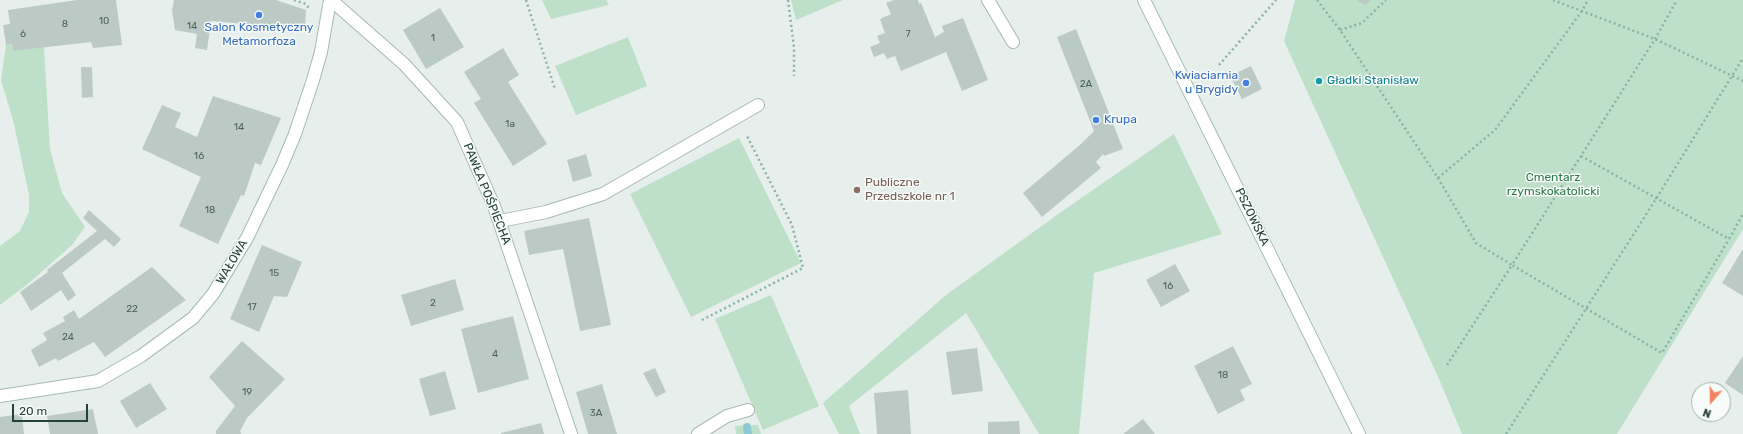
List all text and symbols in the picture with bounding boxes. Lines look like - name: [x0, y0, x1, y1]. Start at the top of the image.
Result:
- marker: Salon Kosmetyczny Metamorfoza: [254, 10, 264, 20]
- house number: 10: [99, 15, 109, 27]
- house number: 8: [62, 18, 68, 30]
- house number: 14: [187, 20, 197, 32]
- place label: Salon Kosmetyczny Metamorfoza: [205, 21, 313, 49]
- house number: 6: [20, 28, 26, 40]
- house number: 7: [905, 28, 911, 40]
- house number: 1: [431, 32, 435, 44]
- place label: Kwiaciarnia u Brygidy: [1175, 69, 1238, 97]
- place label: Gładki Stanisław: [1327, 74, 1419, 88]
- marker: Gładki Stanisław: [1314, 76, 1324, 86]
- house number: 2A: [1080, 78, 1092, 90]
- marker: Kwiaciarnia u Brygidy: [1241, 78, 1251, 88]
- place label: Krupa: [1104, 113, 1137, 127]
- marker: Krupa: [1091, 115, 1101, 125]
- house number: 1a: [505, 118, 515, 130]
- house number: 14: [234, 121, 244, 133]
- street label: PAWŁA POŚPIECHA: [460, 141, 514, 247]
- house number: 16: [194, 150, 204, 162]
- park label: Cmentarz rzymskokatolicki: [1507, 171, 1599, 199]
- place label: Publiczne Przedszkole nr 1: [865, 176, 955, 204]
- marker: Publiczne Przedszkole nr 1: [852, 185, 862, 195]
- street label: PSZOWSKA: [1232, 186, 1272, 248]
- house number: 18: [205, 204, 215, 216]
- street label: WAŁOWA: [213, 237, 251, 287]
- house number: 15: [269, 267, 279, 279]
- house number: 16: [1163, 280, 1173, 292]
- house number: 2: [430, 297, 436, 309]
- house number: 17: [247, 301, 257, 313]
- house number: 22: [126, 303, 138, 315]
- house number: 24: [62, 331, 74, 343]
- house number: 4: [492, 348, 498, 360]
- house number: 18: [1218, 369, 1228, 381]
- north arrow: [1691, 382, 1731, 422]
- house number: 19: [242, 386, 252, 398]
- scale bar: [14, 396, 90, 422]
- text: 20 m: [19, 404, 47, 418]
- text: N: [1701, 405, 1713, 420]
- house number: 3A: [590, 407, 602, 419]

